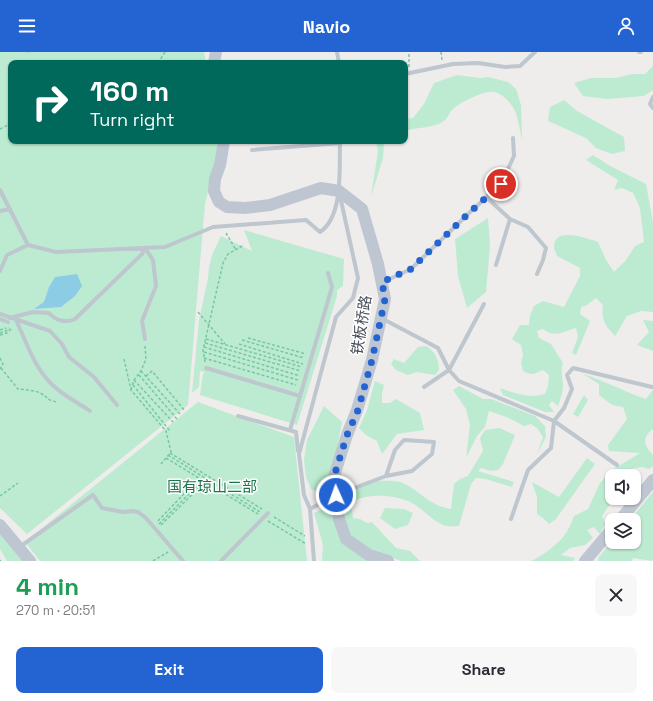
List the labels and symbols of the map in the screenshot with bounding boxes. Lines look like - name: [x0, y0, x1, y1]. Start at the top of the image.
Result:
- pin: [484, 167, 518, 201]
- street label: 铁板桥路: [347, 294, 375, 356]
- position arrow: [315, 474, 357, 516]
- park label: 国有琼山二部: [167, 477, 257, 496]

